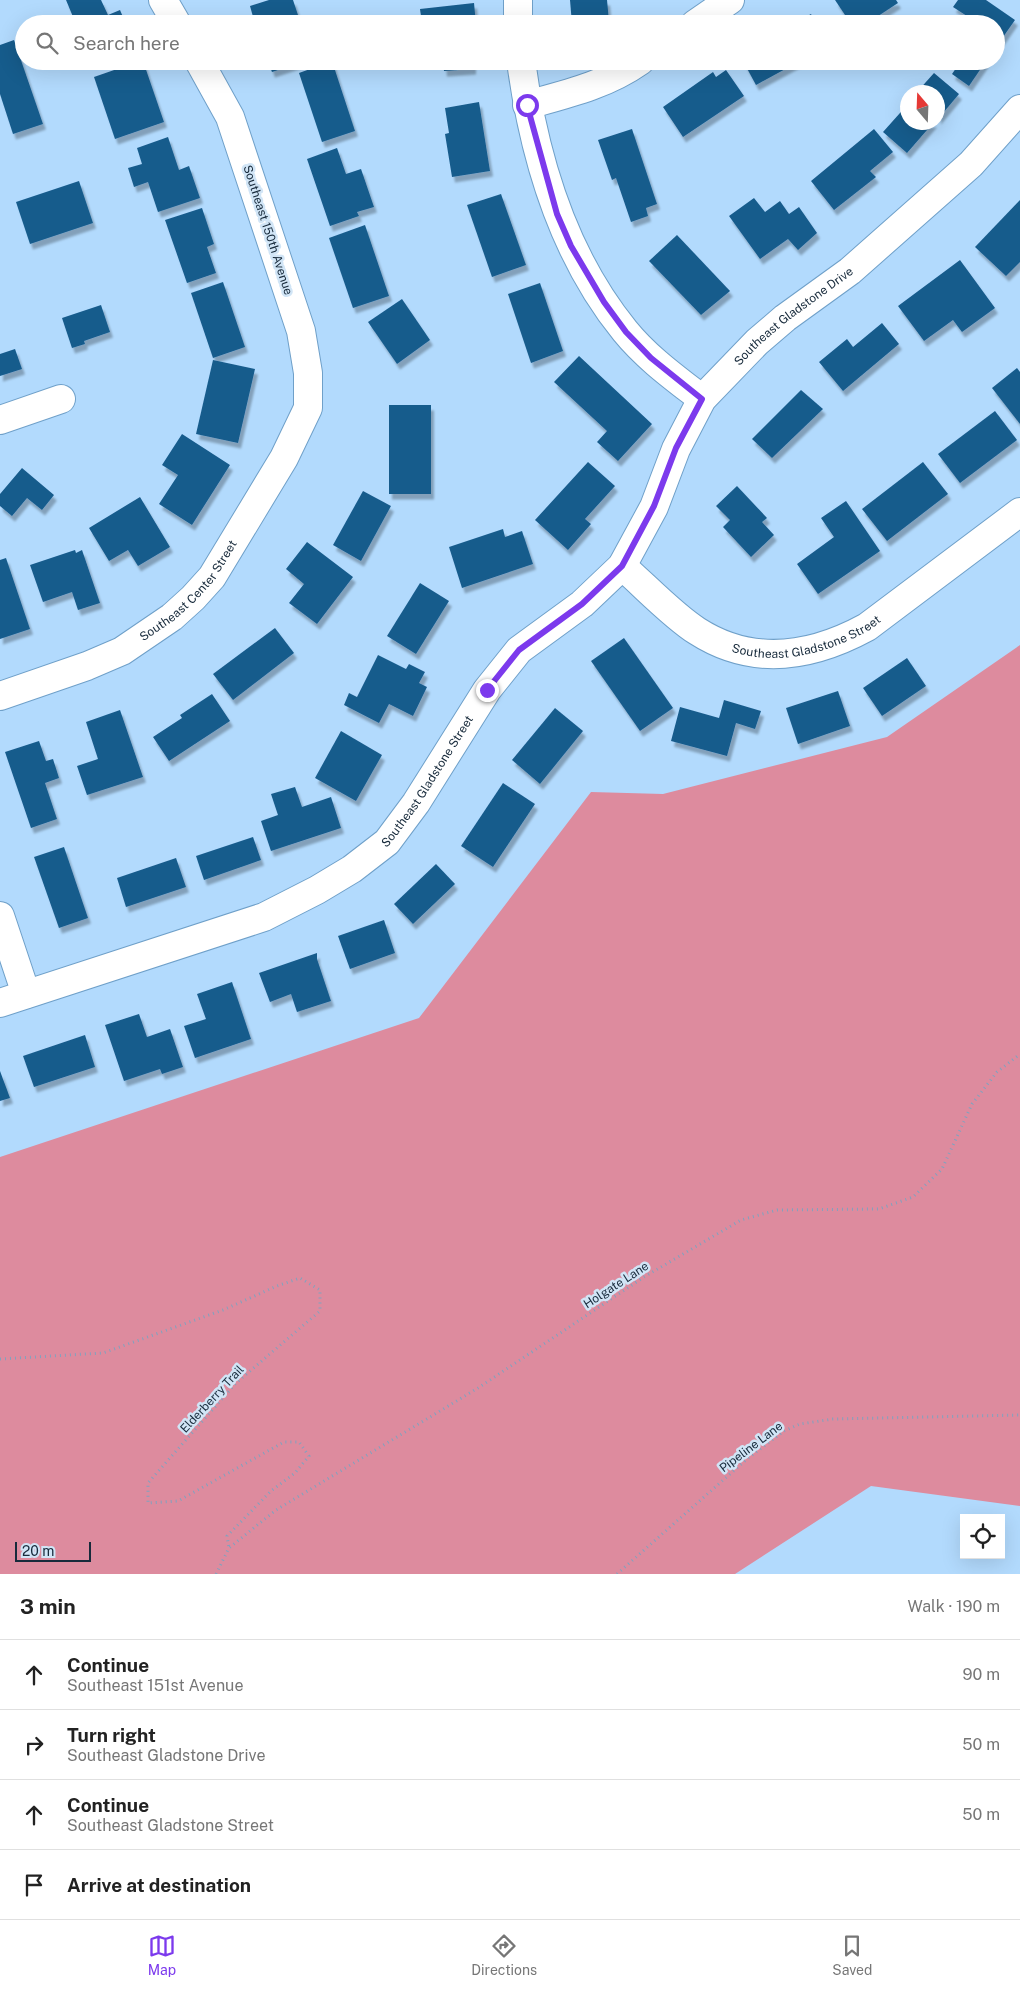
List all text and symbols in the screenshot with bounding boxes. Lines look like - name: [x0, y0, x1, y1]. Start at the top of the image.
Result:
- search box: [15, 15, 1005, 70]
- icon: search: [33, 29, 61, 57]
- text: Search here: [73, 32, 180, 54]
- north arrow: [900, 85, 945, 130]
- route start: [516, 94, 539, 117]
- street label: Southeast 150th Avenue: [240, 163, 296, 297]
- street label: Southeast Gladstone Drive: [731, 264, 856, 368]
- street label: Southeast Center Street: [137, 537, 240, 644]
- street label: Southeast Gladstone Street: [730, 612, 883, 661]
- route end: [476, 679, 499, 702]
- street label: Southeast Gladstone Street: [379, 713, 476, 850]
- street label: Holgate Lane: [581, 1259, 651, 1311]
- street label: Elderberry Trail: [177, 1362, 247, 1435]
- street label: Pipeline Lane: [717, 1419, 785, 1475]
- map controls: [960, 1514, 1005, 1559]
- button: locate: [960, 1514, 1005, 1559]
- scale bar: [15, 1539, 91, 1562]
- text: 20 m: [22, 1543, 54, 1559]
- text: 3 min: [20, 1594, 76, 1619]
- text: Walk · 190 m: [908, 1597, 1000, 1616]
- text: Continue: [67, 1654, 149, 1676]
- icon: ahead: [20, 1661, 48, 1689]
- text: 90 m: [963, 1665, 1000, 1684]
- text: Southeast 151st Avenue: [67, 1676, 243, 1695]
- text: Turn right: [67, 1724, 156, 1746]
- icon: right: [20, 1731, 48, 1759]
- text: 50 m: [962, 1735, 1000, 1754]
- text: Southeast Gladstone Drive: [67, 1746, 265, 1765]
- text: Continue: [67, 1794, 149, 1816]
- icon: ahead: [20, 1801, 48, 1829]
- text: 50 m: [962, 1805, 1000, 1824]
- text: Southeast Gladstone Street: [67, 1816, 274, 1835]
- icon: arrive: [20, 1871, 48, 1899]
- text: Arrive at destination: [67, 1874, 251, 1896]
- tab: Map: [148, 1932, 176, 1978]
- tab: Directions: [471, 1932, 537, 1978]
- tab: Saved: [832, 1932, 872, 1978]

